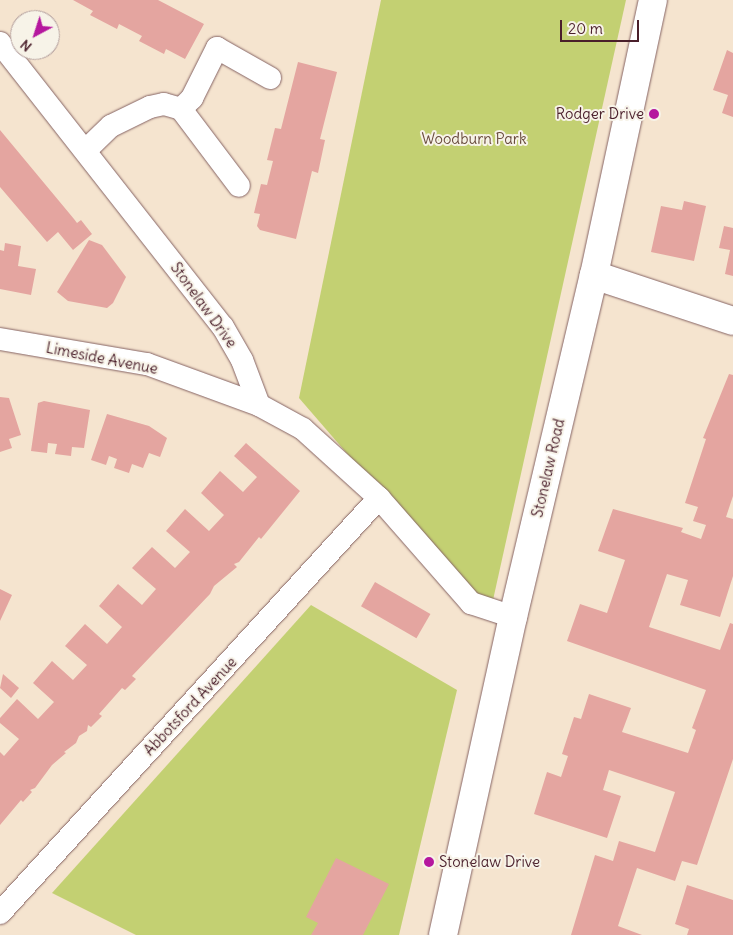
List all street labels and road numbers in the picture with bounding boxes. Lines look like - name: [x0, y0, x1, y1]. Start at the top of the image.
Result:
- street label: Stonelaw Drive: [167, 259, 241, 351]
- street label: Limeside Avenue: [45, 338, 159, 378]
- street label: Stonelaw Road: [528, 417, 568, 519]
- street label: Abbotsford Avenue: [140, 653, 240, 759]

